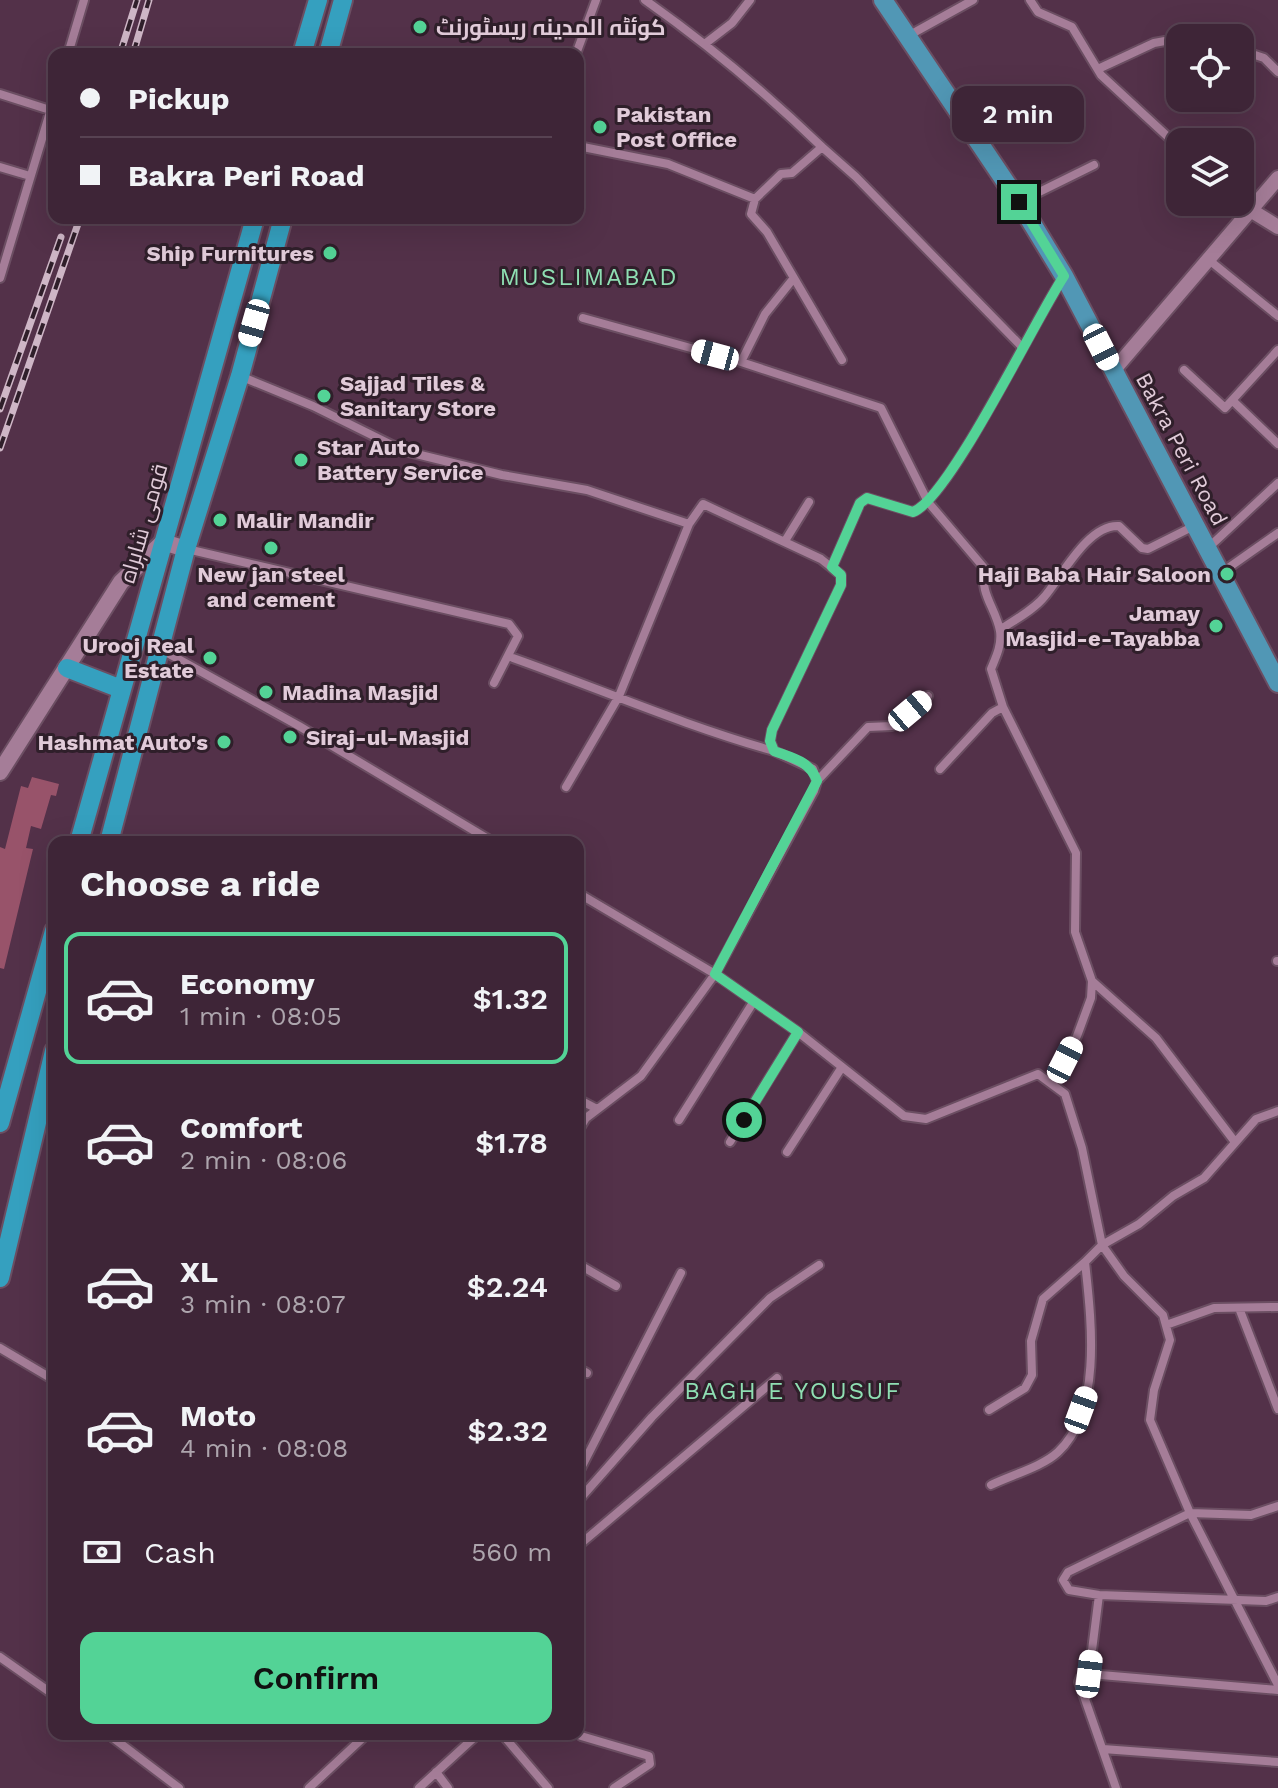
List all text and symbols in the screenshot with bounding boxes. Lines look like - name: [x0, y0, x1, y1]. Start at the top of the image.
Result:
- place label: کوئٹہ المدینہ ریسٹورنٹ: [436, 15, 666, 41]
- marker: کوئٹہ المدینہ ریسٹورنٹ: [411, 18, 429, 36]
- map controls: [1166, 24, 1254, 216]
- button: locate: [1166, 24, 1254, 112]
- text: Pickup: [128, 81, 230, 116]
- callout: 2 min: [953, 86, 1085, 142]
- text: 2 min: [982, 99, 1054, 129]
- place label: Pakistan Post Office: [616, 102, 737, 152]
- marker: Pakistan Post Office: [591, 118, 609, 136]
- button: layers: [1166, 128, 1254, 216]
- text: Bakra Peri Road: [128, 158, 364, 193]
- route end: [1001, 184, 1037, 220]
- place label: Ship Furnitures: [146, 241, 314, 266]
- marker: Ship Furnitures: [321, 244, 339, 262]
- district label: MUSLIMABAD: [499, 263, 679, 291]
- car: [236, 297, 272, 349]
- car: [1079, 320, 1123, 374]
- car: [689, 337, 741, 373]
- street label: Bakra Peri Road: [1131, 369, 1232, 530]
- place label: Sajjad Tiles & Sanitary Store: [340, 371, 496, 421]
- marker: Sajjad Tiles & Sanitary Store: [315, 387, 333, 405]
- place label: Star Auto Battery Service: [317, 435, 484, 485]
- marker: Star Auto Battery Service: [292, 451, 310, 469]
- street label: قومی شاہراہ: [115, 461, 174, 586]
- place label: Malir Mandir: [236, 508, 374, 533]
- marker: Malir Mandir: [211, 511, 229, 529]
- marker: New jan steel and cement: [262, 539, 280, 557]
- place label: New jan steel and cement: [197, 562, 345, 612]
- place label: Haji Baba Hair Saloon: [978, 562, 1211, 587]
- marker: Haji Baba Hair Saloon: [1218, 565, 1236, 583]
- place label: Jamay Masjid-e-Tayabba: [1005, 601, 1201, 651]
- marker: Jamay Masjid-e-Tayabba: [1207, 617, 1225, 635]
- place label: Urooj Real Estate: [82, 633, 195, 683]
- marker: Urooj Real Estate: [201, 649, 219, 667]
- place label: Madina Masjid: [282, 680, 438, 705]
- marker: Madina Masjid: [257, 683, 275, 701]
- car: [884, 686, 936, 736]
- place label: Siraj-ul-Masjid: [306, 725, 469, 750]
- marker: Siraj-ul-Masjid: [281, 728, 299, 746]
- place label: Hashmat Auto's: [37, 730, 208, 755]
- marker: Hashmat Auto's: [215, 733, 233, 751]
- text: Choose a ride: [80, 863, 320, 905]
- icon: car: [84, 962, 156, 1034]
- text: Economy: [180, 966, 315, 1001]
- text: $1.32: [473, 981, 548, 1016]
- text: 1 min · 08:05: [180, 1001, 342, 1031]
- car: [1043, 1033, 1087, 1087]
- route start: [726, 1102, 762, 1138]
- icon: car: [84, 1106, 156, 1178]
- text: Comfort: [180, 1110, 302, 1145]
- text: $1.78: [475, 1125, 548, 1160]
- text: 2 min · 08:06: [180, 1145, 347, 1175]
- icon: car: [84, 1250, 156, 1322]
- text: XL: [180, 1254, 218, 1289]
- text: $2.24: [467, 1269, 548, 1304]
- text: 3 min · 08:07: [180, 1289, 346, 1319]
- district label: BAGH E YOUSUF: [684, 1377, 902, 1405]
- car: [1062, 1383, 1100, 1437]
- icon: car: [84, 1394, 156, 1466]
- text: Moto: [180, 1398, 256, 1433]
- text: $2.32: [467, 1413, 548, 1448]
- text: 4 min · 08:08: [180, 1433, 348, 1463]
- icon: cash: [80, 1530, 124, 1574]
- text: Cash: [144, 1535, 216, 1570]
- text: 560 m: [471, 1537, 552, 1567]
- button: Confirm: [80, 1632, 552, 1724]
- car: [1074, 1649, 1104, 1699]

